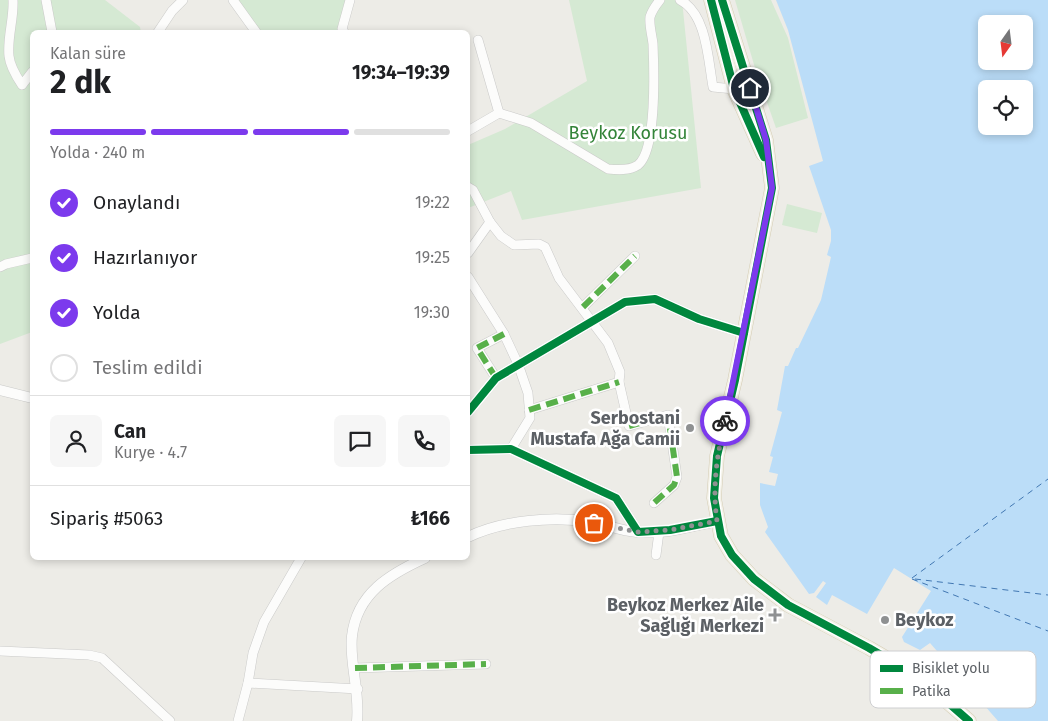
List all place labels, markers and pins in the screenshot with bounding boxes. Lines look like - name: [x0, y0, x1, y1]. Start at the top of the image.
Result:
- pin: [729, 67, 771, 109]
- place label: Serbostani Mustafa Ağa Camii: [531, 407, 680, 450]
- marker: Serbostani Mustafa Ağa Camii: [684, 422, 696, 434]
- pin: [573, 502, 615, 544]
- place label: Beykoz Merkez Aile Sağlığı Merkezi: [607, 594, 764, 637]
- marker: Beykoz Merkez Aile Sağlığı Merkezi: [768, 608, 782, 622]
- place label: Beykoz: [895, 609, 954, 631]
- marker: Beykoz: [879, 614, 891, 626]

